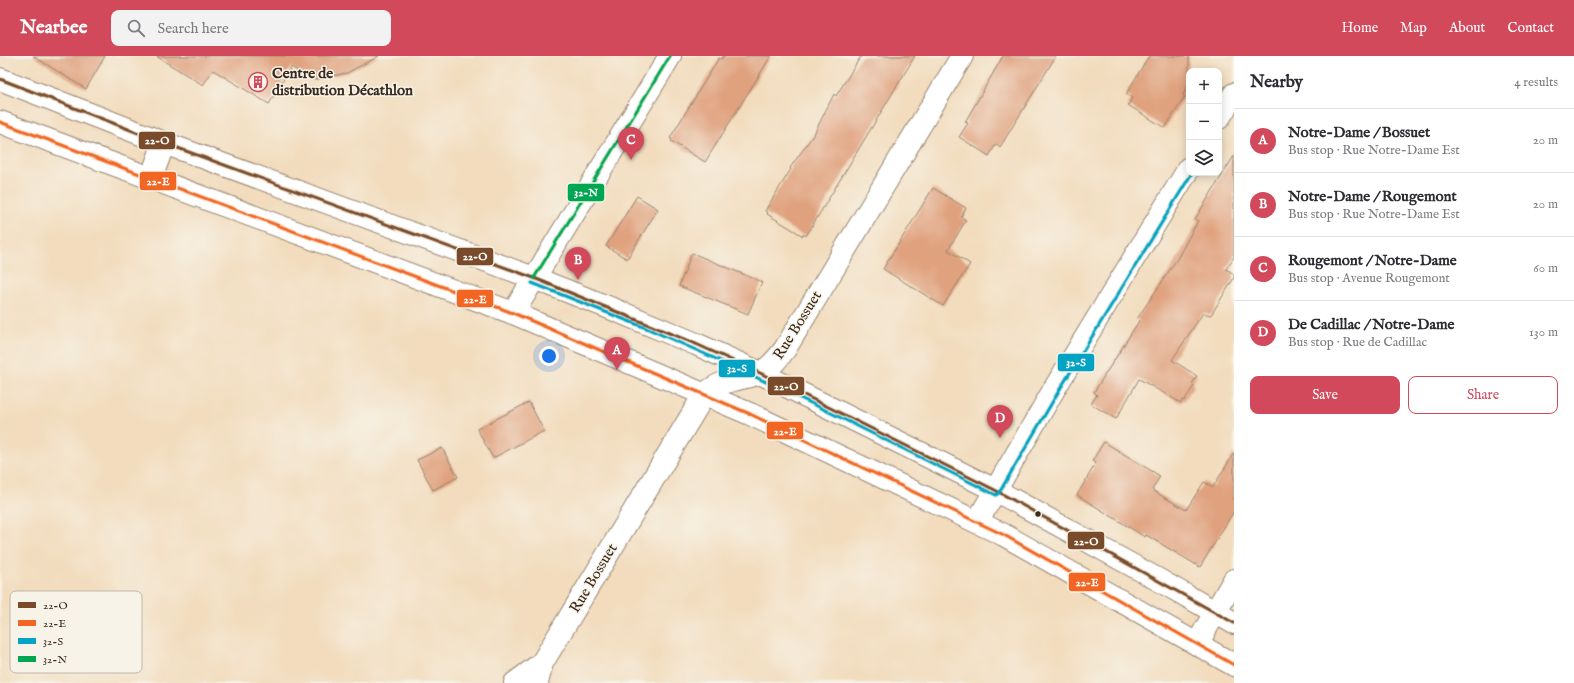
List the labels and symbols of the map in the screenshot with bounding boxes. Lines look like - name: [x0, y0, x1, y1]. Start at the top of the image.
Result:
- place label: Centre de distribution Décathlon: [272, 64, 413, 100]
- building icon: Centre de distribution Décathlon: [247, 71, 269, 93]
- pin: C: [618, 127, 644, 160]
- line badge: 22-O: [138, 131, 176, 150]
- text: 22-O: [145, 134, 169, 148]
- line badge: 22-E: [139, 171, 177, 191]
- text: 22-E: [146, 175, 170, 189]
- line badge: 32-N: [567, 183, 605, 202]
- text: 32-N: [574, 186, 598, 200]
- line badge: 22-O: [456, 247, 494, 266]
- pin: B: [565, 247, 591, 280]
- text: 22-O: [463, 250, 487, 264]
- street label: Rue Bossuet: [769, 287, 826, 363]
- line badge: 22-E: [456, 289, 494, 308]
- text: 22-E: [463, 293, 487, 307]
- pin: A: [604, 337, 630, 370]
- your location: [539, 346, 559, 366]
- line badge: 32-S: [1057, 353, 1095, 372]
- text: 32-S: [1066, 356, 1086, 370]
- line badge: 32-S: [718, 359, 756, 378]
- text: 32-S: [727, 362, 747, 376]
- line badge: 22-O: [767, 376, 805, 396]
- text: 22-O: [774, 380, 798, 394]
- pin: D: [987, 405, 1013, 438]
- line badge: 22-E: [766, 421, 804, 440]
- text: 22-E: [773, 425, 797, 439]
- unlabelled marker: [1033, 509, 1043, 519]
- line badge: 22-O: [1067, 531, 1105, 550]
- text: 22-O: [1074, 535, 1098, 549]
- street label: Rue Bossuet: [565, 540, 622, 616]
- line badge: 22-E: [1068, 572, 1106, 592]
- text: 22-E: [1075, 576, 1099, 590]
- legend: [10, 591, 142, 673]
- text: 22-O: [43, 599, 68, 613]
- text: 22-E: [43, 617, 66, 631]
- text: 32-S: [43, 635, 63, 649]
- text: 32-N: [43, 653, 67, 667]

